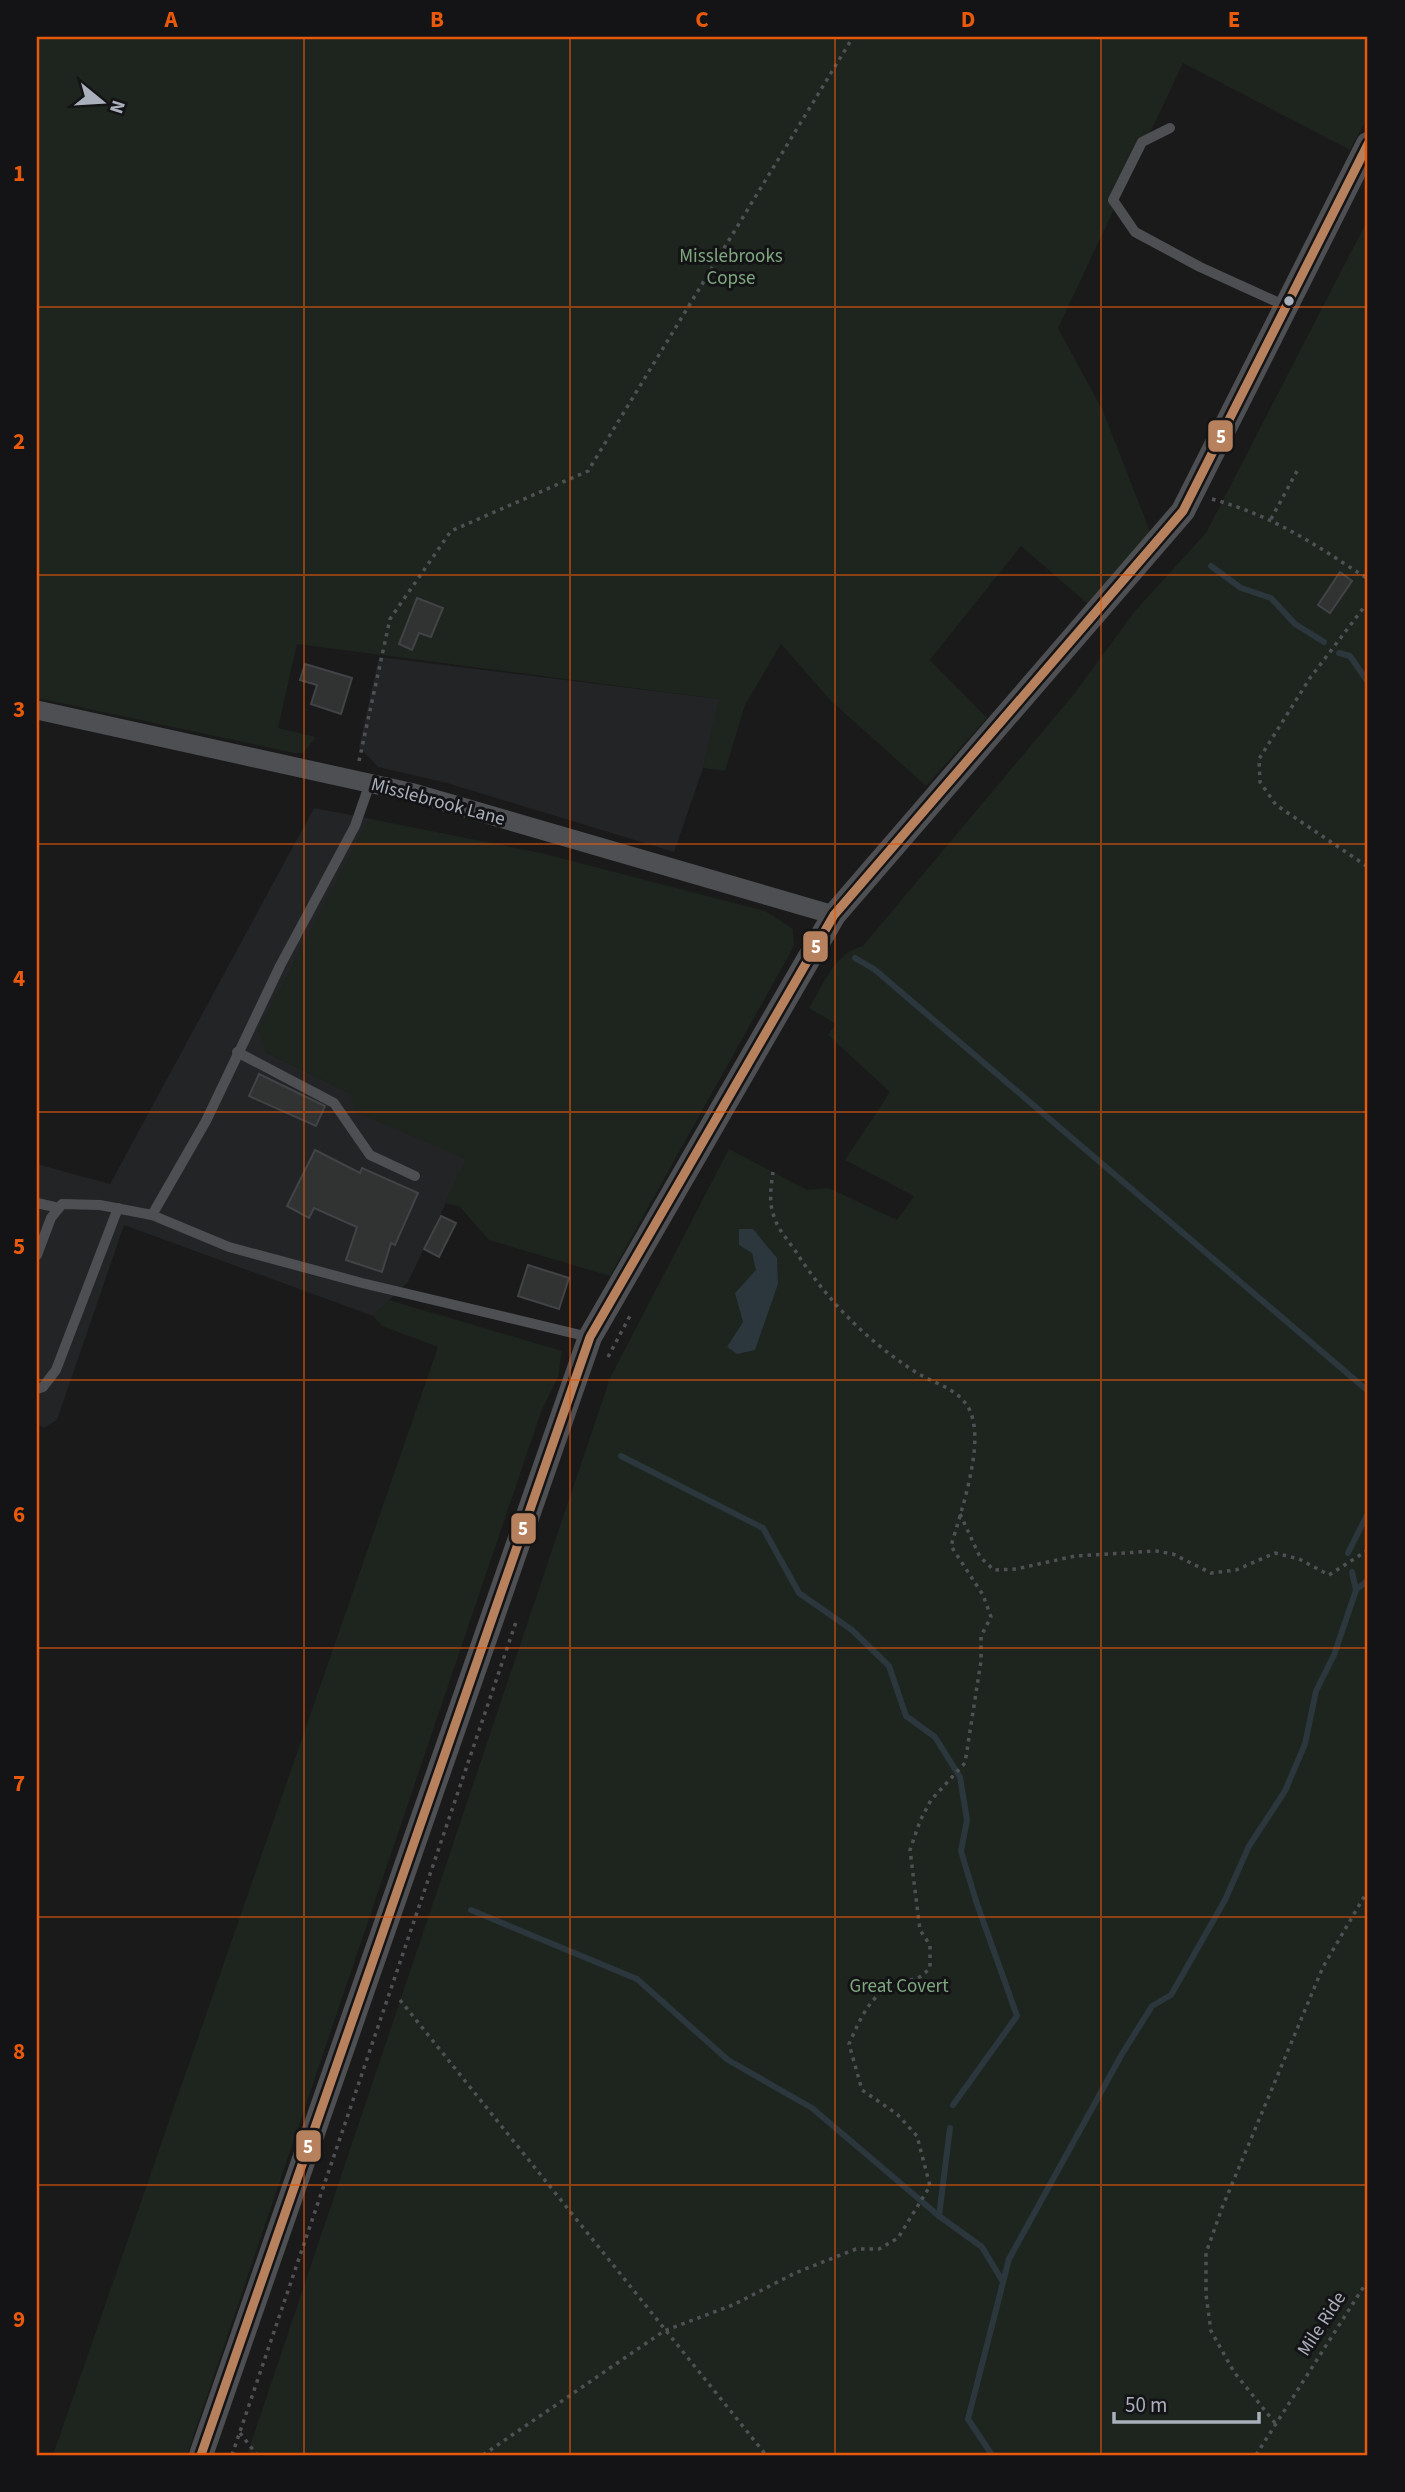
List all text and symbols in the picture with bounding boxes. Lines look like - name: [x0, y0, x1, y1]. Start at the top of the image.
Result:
- text: A: [163, 3, 178, 36]
- text: B: [430, 3, 444, 36]
- text: C: [695, 3, 709, 36]
- text: D: [961, 3, 975, 36]
- text: E: [1228, 3, 1240, 36]
- north arrow: [66, 66, 136, 136]
- text: N: [102, 97, 132, 117]
- text: 1: [13, 157, 25, 190]
- park label: Misslebrooks Copse: [679, 243, 783, 292]
- unlabelled marker: [1282, 294, 1296, 308]
- line badge: 5: [1207, 419, 1234, 453]
- text: 5: [1216, 424, 1226, 451]
- text: 2: [13, 425, 25, 458]
- text: 3: [13, 693, 25, 726]
- street label: Misslebrook Lane: [368, 771, 508, 833]
- line badge: 5: [802, 930, 829, 963]
- text: 5: [811, 934, 821, 961]
- text: 4: [13, 962, 25, 995]
- text: 5: [13, 1230, 25, 1263]
- text: 6: [13, 1498, 25, 1531]
- line badge: 5: [510, 1512, 537, 1545]
- text: 5: [518, 1516, 528, 1543]
- text: 7: [13, 1767, 25, 1800]
- park label: Great Covert: [849, 1973, 949, 2000]
- text: 8: [13, 2035, 25, 2068]
- line badge: 5: [295, 2129, 322, 2163]
- text: 5: [303, 2134, 313, 2161]
- street label: Mile Ride: [1291, 2286, 1353, 2362]
- text: 9: [13, 2303, 25, 2336]
- scale bar: [1114, 2380, 1260, 2424]
- text: 50 m: [1125, 2390, 1167, 2420]

